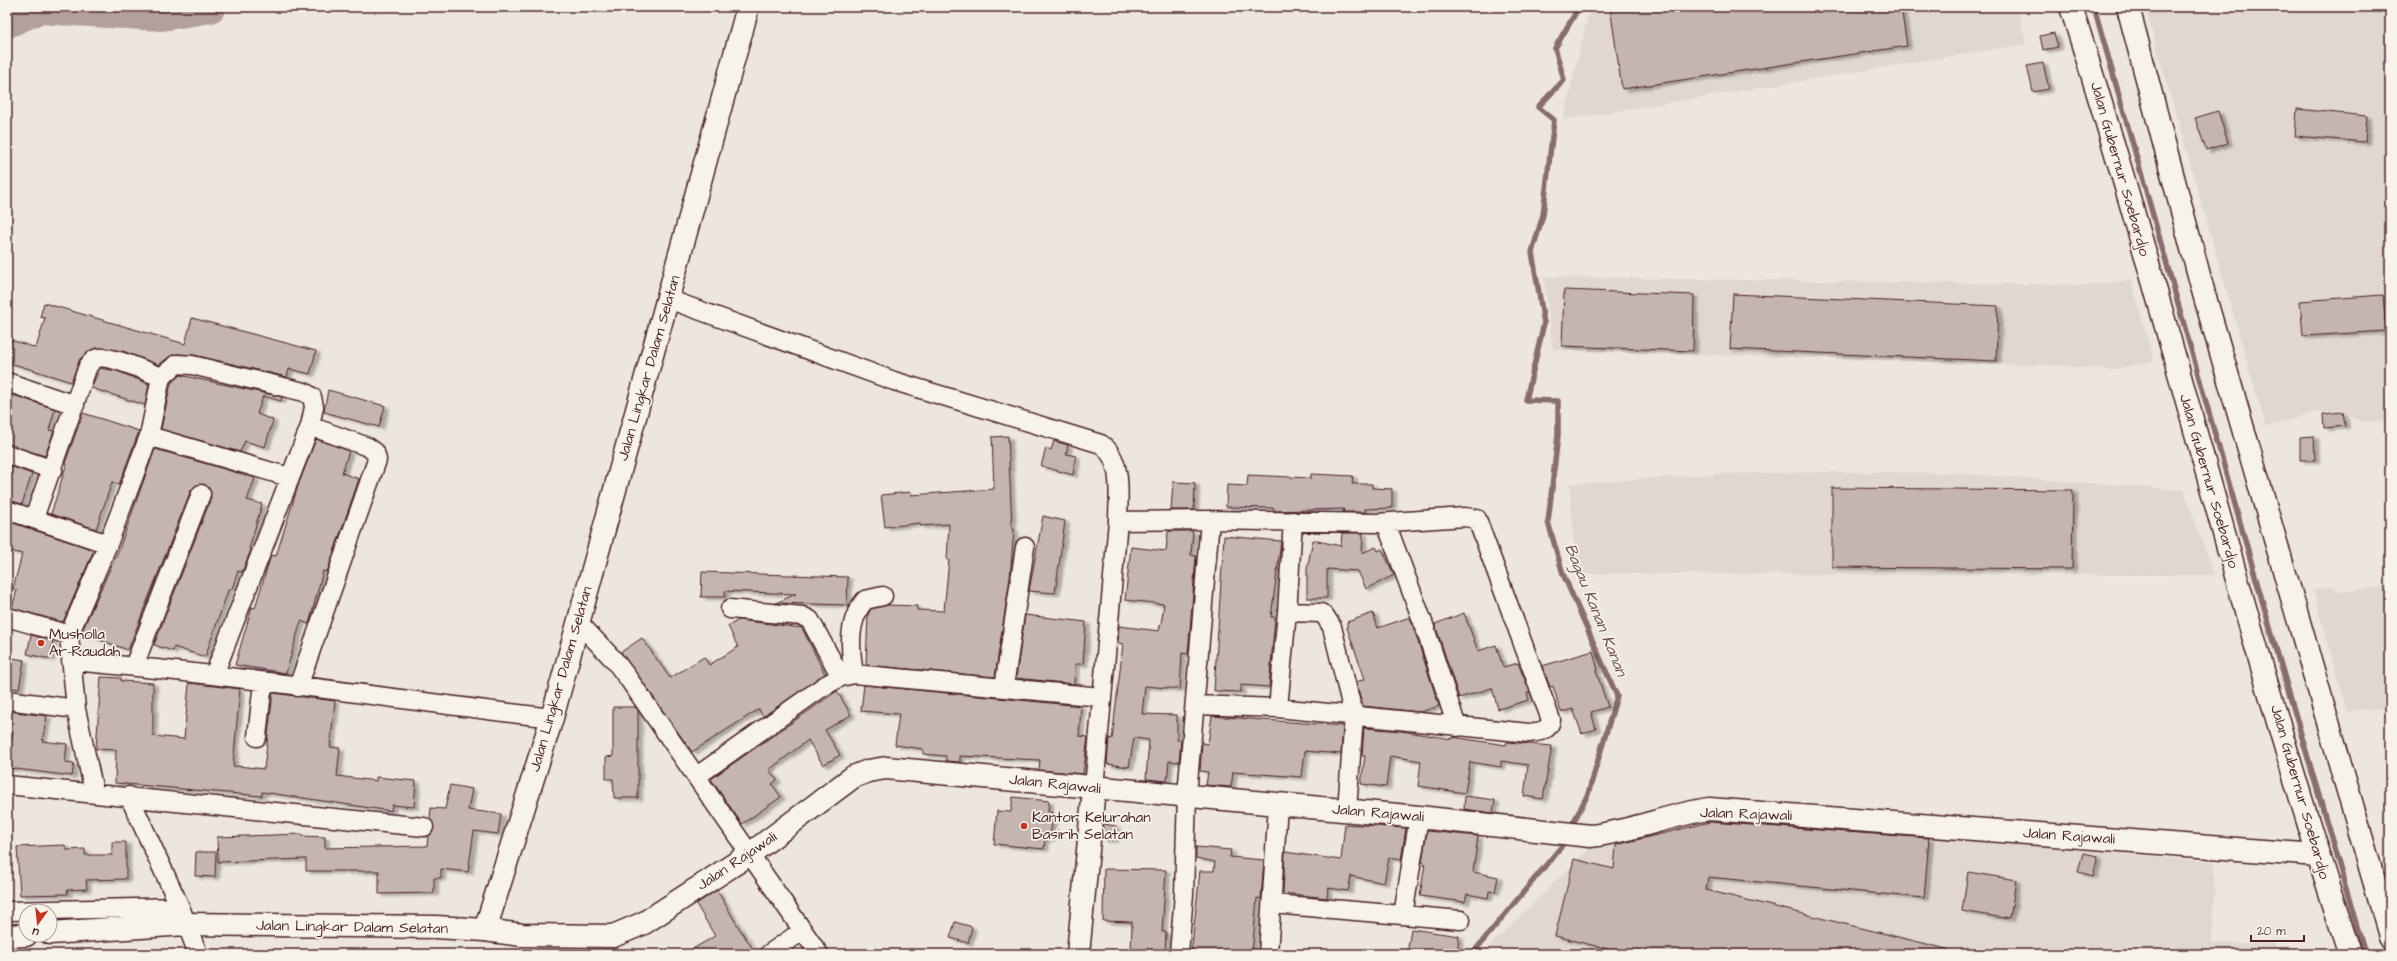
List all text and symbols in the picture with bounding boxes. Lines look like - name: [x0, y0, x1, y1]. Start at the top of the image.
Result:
- street label: Jalan Gubernur Soebardjo: [2085, 79, 2155, 259]
- street label: Jalan Lingkar Dalam Selatan: [612, 272, 687, 463]
- street label: Jalan Gubernur Soebardjo: [2174, 391, 2244, 571]
- water label: Bagau Kanan Kanan: [1559, 541, 1633, 682]
- street label: Jalan Lingkar Dalam Selatan: [524, 583, 599, 774]
- place label: Musholla Ar-Raudah: [49, 624, 121, 662]
- marker: Musholla Ar-Raudah: [36, 638, 46, 648]
- street label: Jalan Gubernur Soebardjo: [2265, 702, 2335, 882]
- street label: Jalan Rajawali: [1008, 769, 1103, 799]
- street label: Jalan Rajawali: [1331, 799, 1425, 828]
- street label: Jalan Rajawali: [1700, 802, 1793, 826]
- place label: Kantor Kelurahan Basirih Selatan: [1032, 807, 1151, 845]
- marker: Kantor Kelurahan Basirih Selatan: [1019, 821, 1029, 831]
- street label: Jalan Rajawali: [2022, 822, 2116, 850]
- street label: Jalan Rajawali: [693, 826, 782, 895]
- north arrow: [18, 903, 58, 943]
- street label: Jalan Lingkar Dalam Selatan: [256, 915, 449, 940]
- scale bar: [2251, 917, 2304, 943]
- text: 20 m: [2257, 923, 2286, 940]
- text: U: [31, 924, 41, 940]

